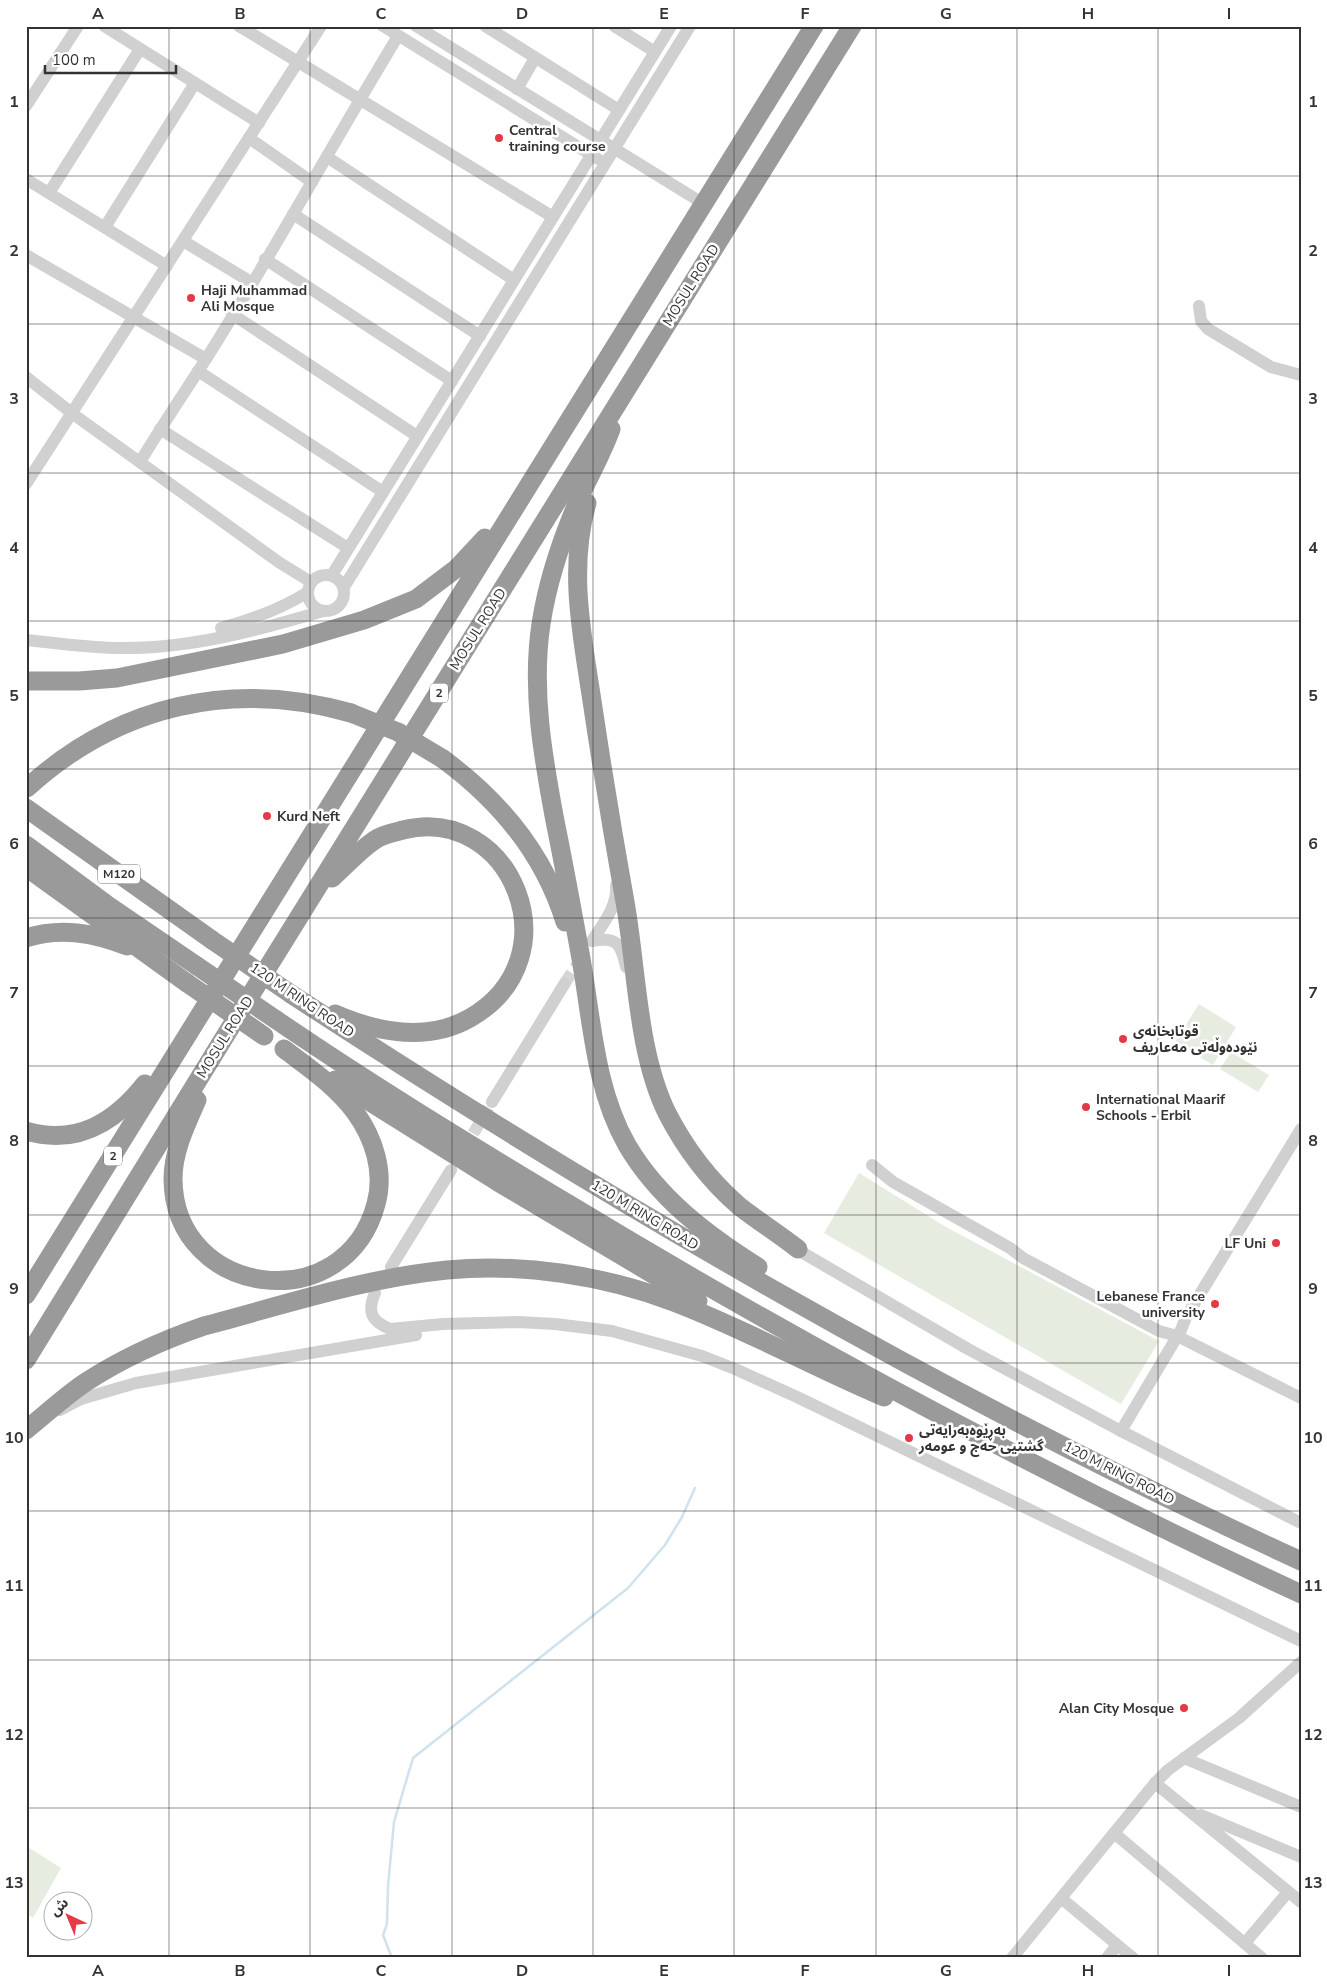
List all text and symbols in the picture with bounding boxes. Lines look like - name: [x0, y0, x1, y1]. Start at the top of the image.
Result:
- text: A: [92, 3, 104, 25]
- text: B: [234, 3, 246, 25]
- text: C: [376, 3, 387, 25]
- text: D: [516, 3, 528, 25]
- text: E: [659, 3, 669, 25]
- text: F: [801, 3, 810, 25]
- text: G: [940, 3, 952, 25]
- text: H: [1082, 3, 1094, 25]
- text: I: [1227, 3, 1231, 25]
- scale bar: [45, 42, 176, 74]
- text: 100 m: [52, 50, 96, 70]
- text: 1: [9, 91, 19, 113]
- text: 1: [1308, 91, 1318, 113]
- place label: Central training course: [509, 121, 606, 156]
- marker: Central training course: [493, 132, 505, 144]
- text: 2: [9, 240, 19, 262]
- street label: MOSUL ROAD: [658, 240, 724, 330]
- text: 2: [1308, 240, 1318, 262]
- place label: Haji Muhammad Ali Mosque: [201, 281, 307, 316]
- marker: Haji Muhammad Ali Mosque: [185, 292, 197, 304]
- text: 3: [9, 388, 19, 410]
- text: 3: [1308, 388, 1318, 410]
- text: 4: [9, 537, 19, 559]
- text: 4: [1308, 537, 1318, 559]
- street label: MOSUL ROAD: [445, 584, 511, 674]
- road number: 2: [430, 684, 448, 702]
- text: 5: [9, 685, 19, 707]
- text: 5: [1308, 685, 1318, 707]
- place label: Kurd Neft: [277, 807, 341, 826]
- marker: Kurd Neft: [261, 810, 273, 822]
- text: 6: [9, 833, 19, 855]
- text: 6: [1308, 833, 1318, 855]
- road number: M120: [98, 864, 140, 884]
- street label: 120 M RING ROAD: [246, 958, 358, 1042]
- text: 7: [9, 982, 19, 1004]
- text: 7: [1308, 982, 1318, 1004]
- street label: MOSUL ROAD: [192, 992, 258, 1082]
- place label: قوتابخانەی نێودەوڵەتی مەعاریف: [1133, 1022, 1257, 1057]
- marker: قوتابخانەی نێودەوڵەتی مەعاریف: [1117, 1033, 1129, 1045]
- place label: International Maarif Schools - Erbil: [1096, 1090, 1226, 1125]
- marker: International Maarif Schools - Erbil: [1080, 1101, 1092, 1113]
- text: 8: [9, 1130, 19, 1152]
- text: 8: [1308, 1130, 1318, 1152]
- road number: 2: [104, 1146, 122, 1166]
- street label: 120 M RING ROAD: [588, 1175, 702, 1255]
- place label: LF Uni: [1224, 1234, 1266, 1253]
- marker: LF Uni: [1270, 1237, 1282, 1249]
- text: 9: [9, 1278, 19, 1300]
- text: 9: [1308, 1278, 1318, 1300]
- place label: Lebanese France university: [1097, 1287, 1206, 1322]
- marker: Lebanese France university: [1209, 1298, 1221, 1310]
- place label: بەڕێوەبەرایەتی گشتیی حەج و عومەر: [918, 1421, 1044, 1457]
- text: 10: [4, 1427, 24, 1449]
- text: 10: [1303, 1427, 1323, 1449]
- marker: بەڕێوەبەرایەتی گشتیی حەج و عومەر: [903, 1432, 915, 1444]
- street label: 120 M RING ROAD: [1060, 1437, 1178, 1509]
- text: 11: [4, 1575, 24, 1597]
- text: 11: [1303, 1575, 1323, 1597]
- place label: Alan City Mosque: [1059, 1699, 1174, 1718]
- marker: Alan City Mosque: [1178, 1702, 1190, 1714]
- text: 12: [4, 1724, 24, 1746]
- text: 12: [1303, 1724, 1323, 1746]
- text: 13: [4, 1872, 24, 1894]
- text: 13: [1303, 1872, 1323, 1894]
- north arrow: [42, 1892, 92, 1942]
- text: ش: [46, 1894, 73, 1921]
- text: A: [92, 1960, 104, 1982]
- text: B: [234, 1960, 246, 1982]
- text: C: [376, 1960, 387, 1982]
- text: D: [516, 1960, 528, 1982]
- text: E: [659, 1960, 669, 1982]
- text: F: [801, 1960, 810, 1982]
- text: G: [940, 1960, 952, 1982]
- text: H: [1082, 1960, 1094, 1982]
- text: I: [1227, 1960, 1231, 1982]

